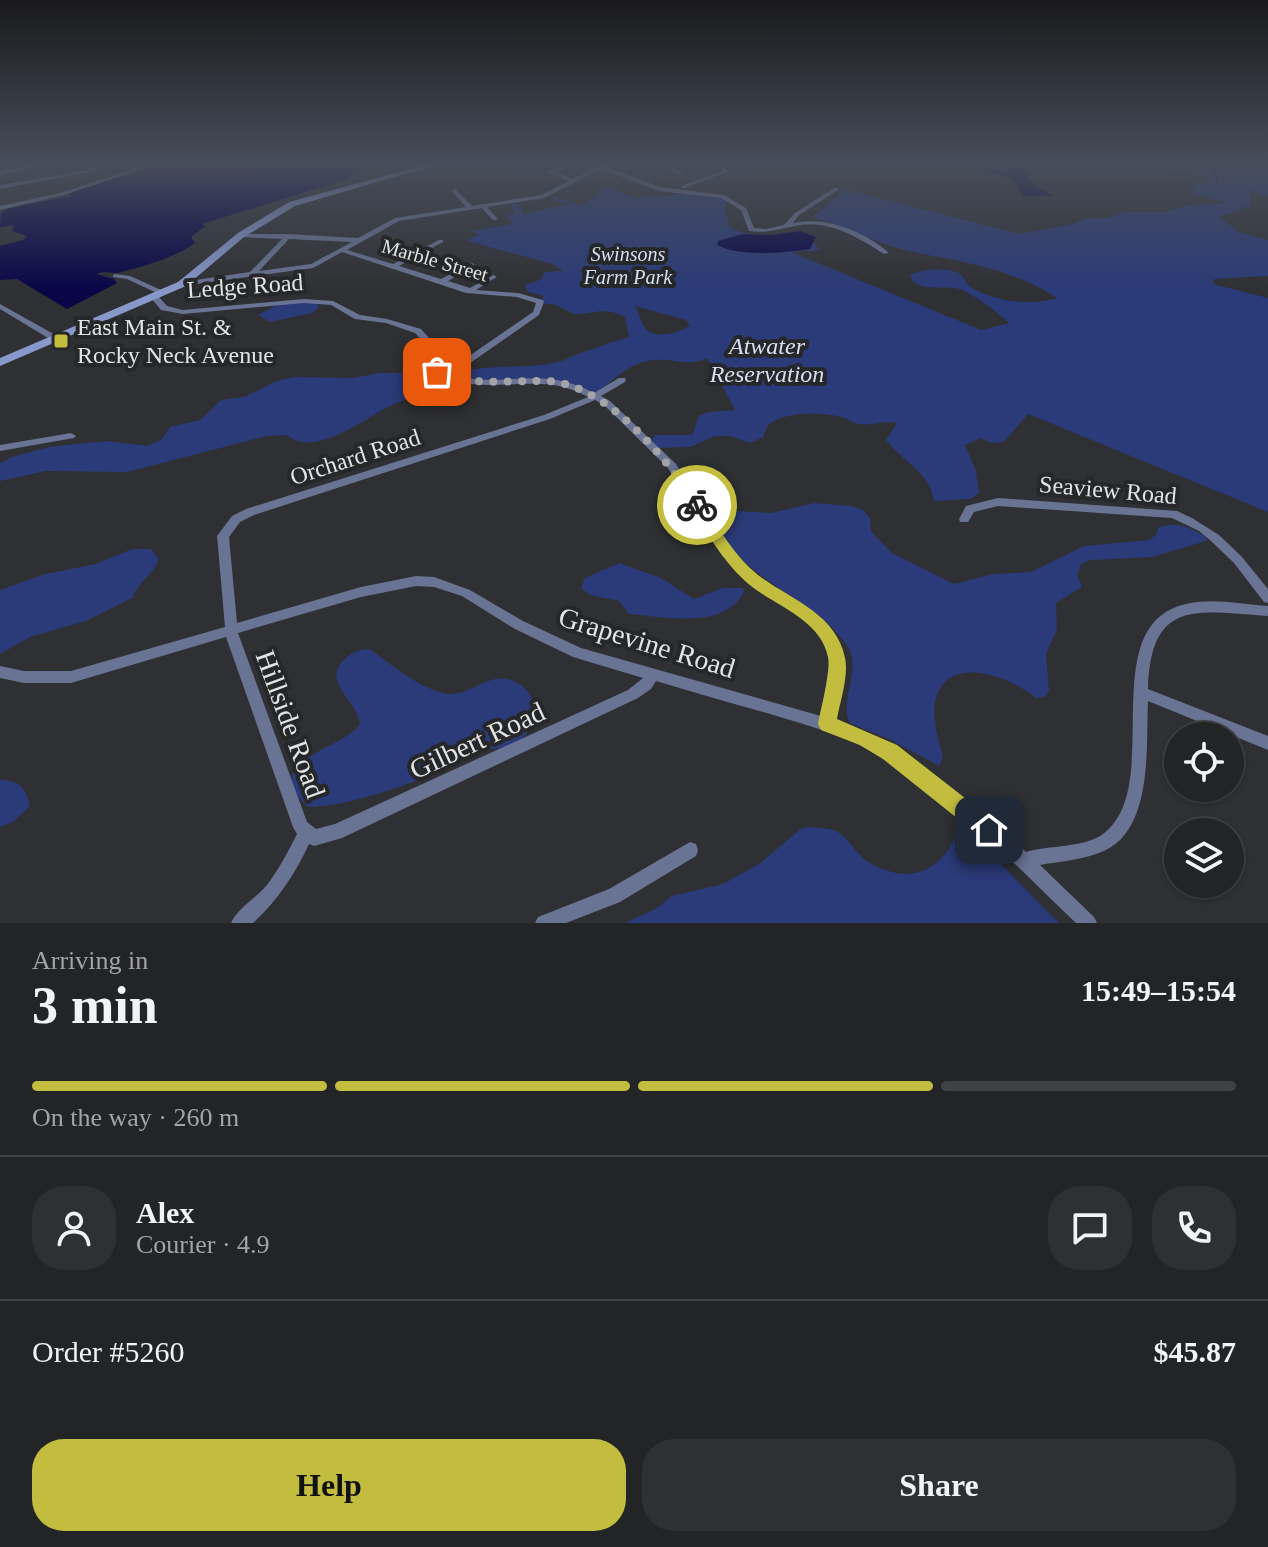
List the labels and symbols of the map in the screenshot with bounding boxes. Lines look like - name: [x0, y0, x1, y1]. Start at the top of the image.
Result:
- street label: Marble Street: [379, 234, 491, 286]
- park label: Swinsons Farm Park: [583, 243, 673, 288]
- street label: Ledge Road: [186, 269, 304, 303]
- place label: East Main St. & Rocky Neck Avenue: [77, 314, 274, 368]
- marker: East Main St. & Rocky Neck Avenue: [52, 332, 70, 350]
- park label: Atwater Reservation: [709, 333, 824, 387]
- pin: [403, 338, 471, 406]
- street label: Orchard Road: [287, 424, 423, 490]
- courier: [657, 465, 737, 545]
- street label: Seaview Road: [1038, 471, 1178, 509]
- street label: Grapevine Road: [555, 601, 739, 684]
- street label: Hillside Road: [249, 646, 332, 802]
- street label: Gilbert Road: [405, 696, 550, 785]
- pin: [955, 796, 1023, 864]

